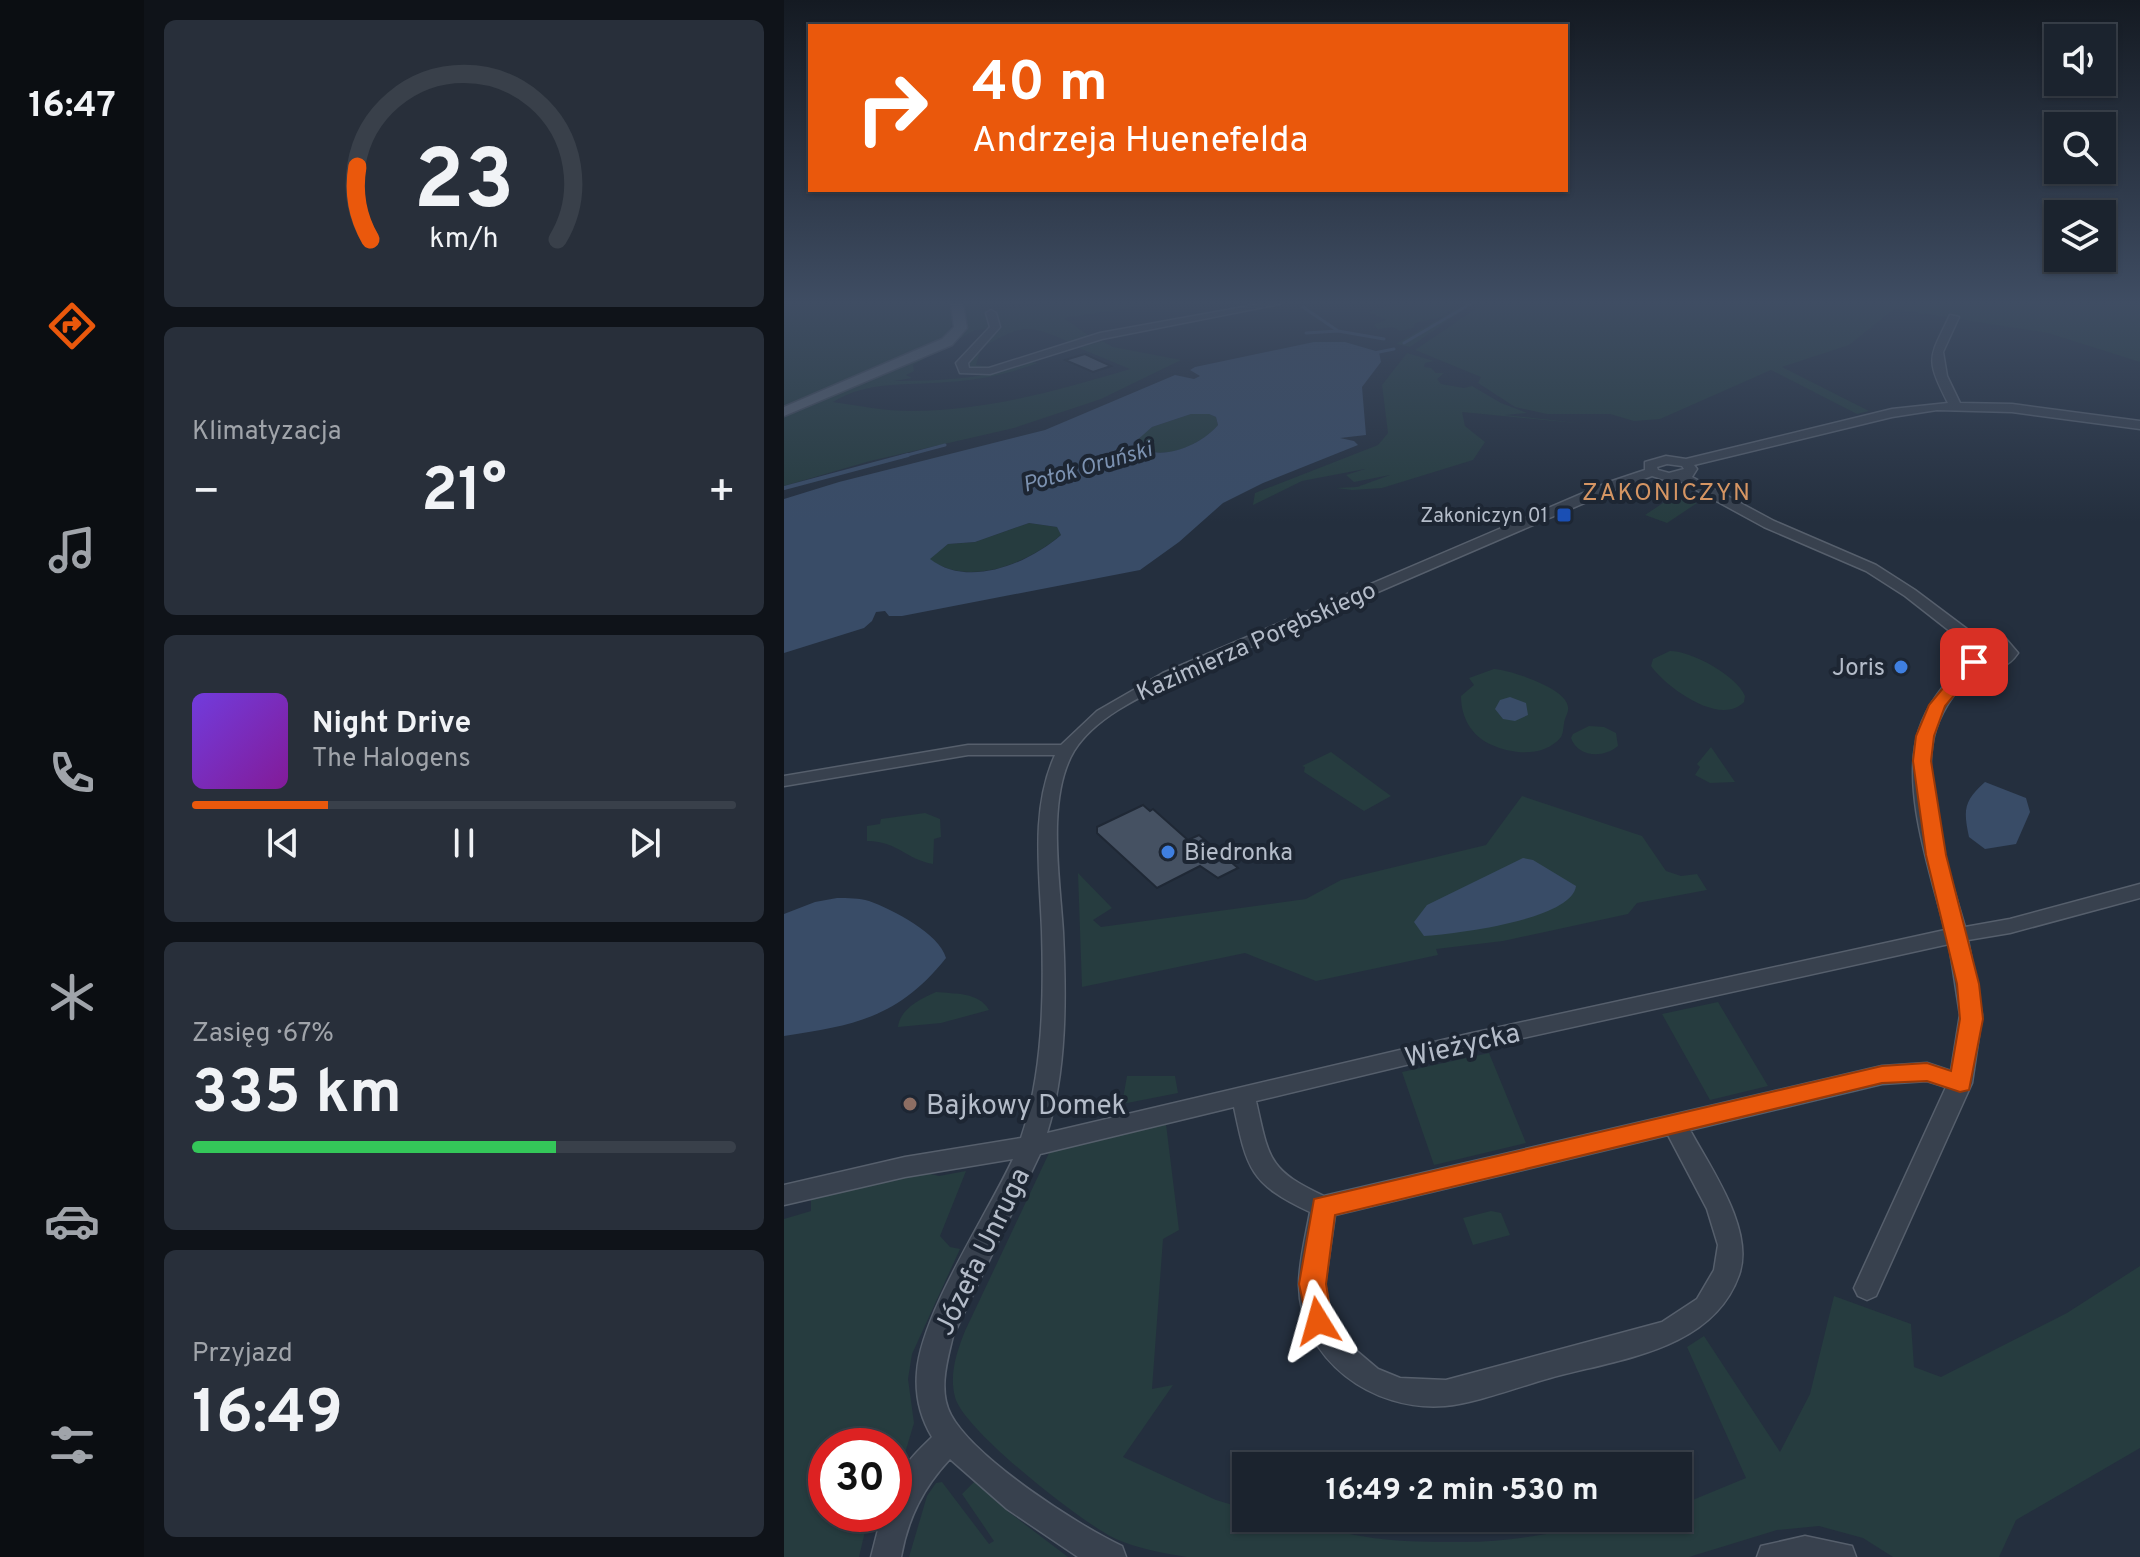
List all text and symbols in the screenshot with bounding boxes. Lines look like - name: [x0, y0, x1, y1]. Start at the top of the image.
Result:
- map controls: [2044, 24, 2116, 272]
- button: sound: [2044, 24, 2116, 96]
- text: 40 m: [972, 50, 1108, 120]
- icon: right: [840, 56, 944, 160]
- text: 16:47: [28, 84, 116, 130]
- button: search: [2044, 112, 2116, 184]
- text: Andrzeja Huenefelda: [972, 119, 1308, 165]
- text: 23: [414, 132, 514, 237]
- button: layers: [2044, 200, 2116, 272]
- text: km/h: [429, 222, 499, 258]
- icon: directions: [44, 298, 100, 354]
- text: Klimatyzacja: [192, 416, 341, 449]
- water label: Potok Oruński: [1020, 437, 1157, 500]
- text: 21°: [421, 456, 507, 532]
- text: −: [192, 466, 220, 522]
- text: +: [708, 466, 736, 522]
- district label: ZAKONICZYN: [1582, 479, 1752, 509]
- place label: Zakoniczyn 01: [1420, 504, 1548, 530]
- marker: Zakoniczyn 01: [1555, 506, 1573, 524]
- icon: music: [44, 522, 100, 578]
- street label: Kazimierza Porębskiego: [1132, 576, 1381, 709]
- pin: [1940, 628, 2008, 696]
- icon: arrive: [1952, 640, 1996, 684]
- place label: Joris: [1832, 654, 1885, 684]
- marker: Joris: [1892, 658, 1910, 676]
- text: Night Drive: [312, 706, 471, 743]
- text: The Halogens: [312, 743, 471, 776]
- icon: phone: [44, 745, 100, 801]
- icon: previous: [261, 821, 305, 865]
- icon: pause: [442, 821, 486, 865]
- icon: next: [623, 821, 667, 865]
- place label: Biedronka: [1184, 839, 1293, 869]
- marker: Biedronka: [1159, 843, 1177, 861]
- icon: climate: [44, 969, 100, 1025]
- street label: Wieżycka: [1402, 1016, 1524, 1078]
- text: Zasięg · 67%: [192, 1018, 334, 1051]
- text: 335 km: [192, 1058, 402, 1134]
- place label: Bajkowy Domek: [926, 1089, 1126, 1125]
- marker: Bajkowy Domek: [901, 1095, 919, 1113]
- street label: Józefa Unruga: [928, 1163, 1040, 1342]
- icon: car: [44, 1193, 100, 1249]
- position arrow: [1276, 1279, 1360, 1363]
- text: Przyjazd: [192, 1338, 293, 1371]
- text: 16:49: [192, 1378, 343, 1454]
- icon: filters: [44, 1417, 100, 1473]
- speed limit sign: 30: [808, 1428, 912, 1532]
- text: 16:49 · 2 min · 530 m: [1325, 1473, 1599, 1510]

